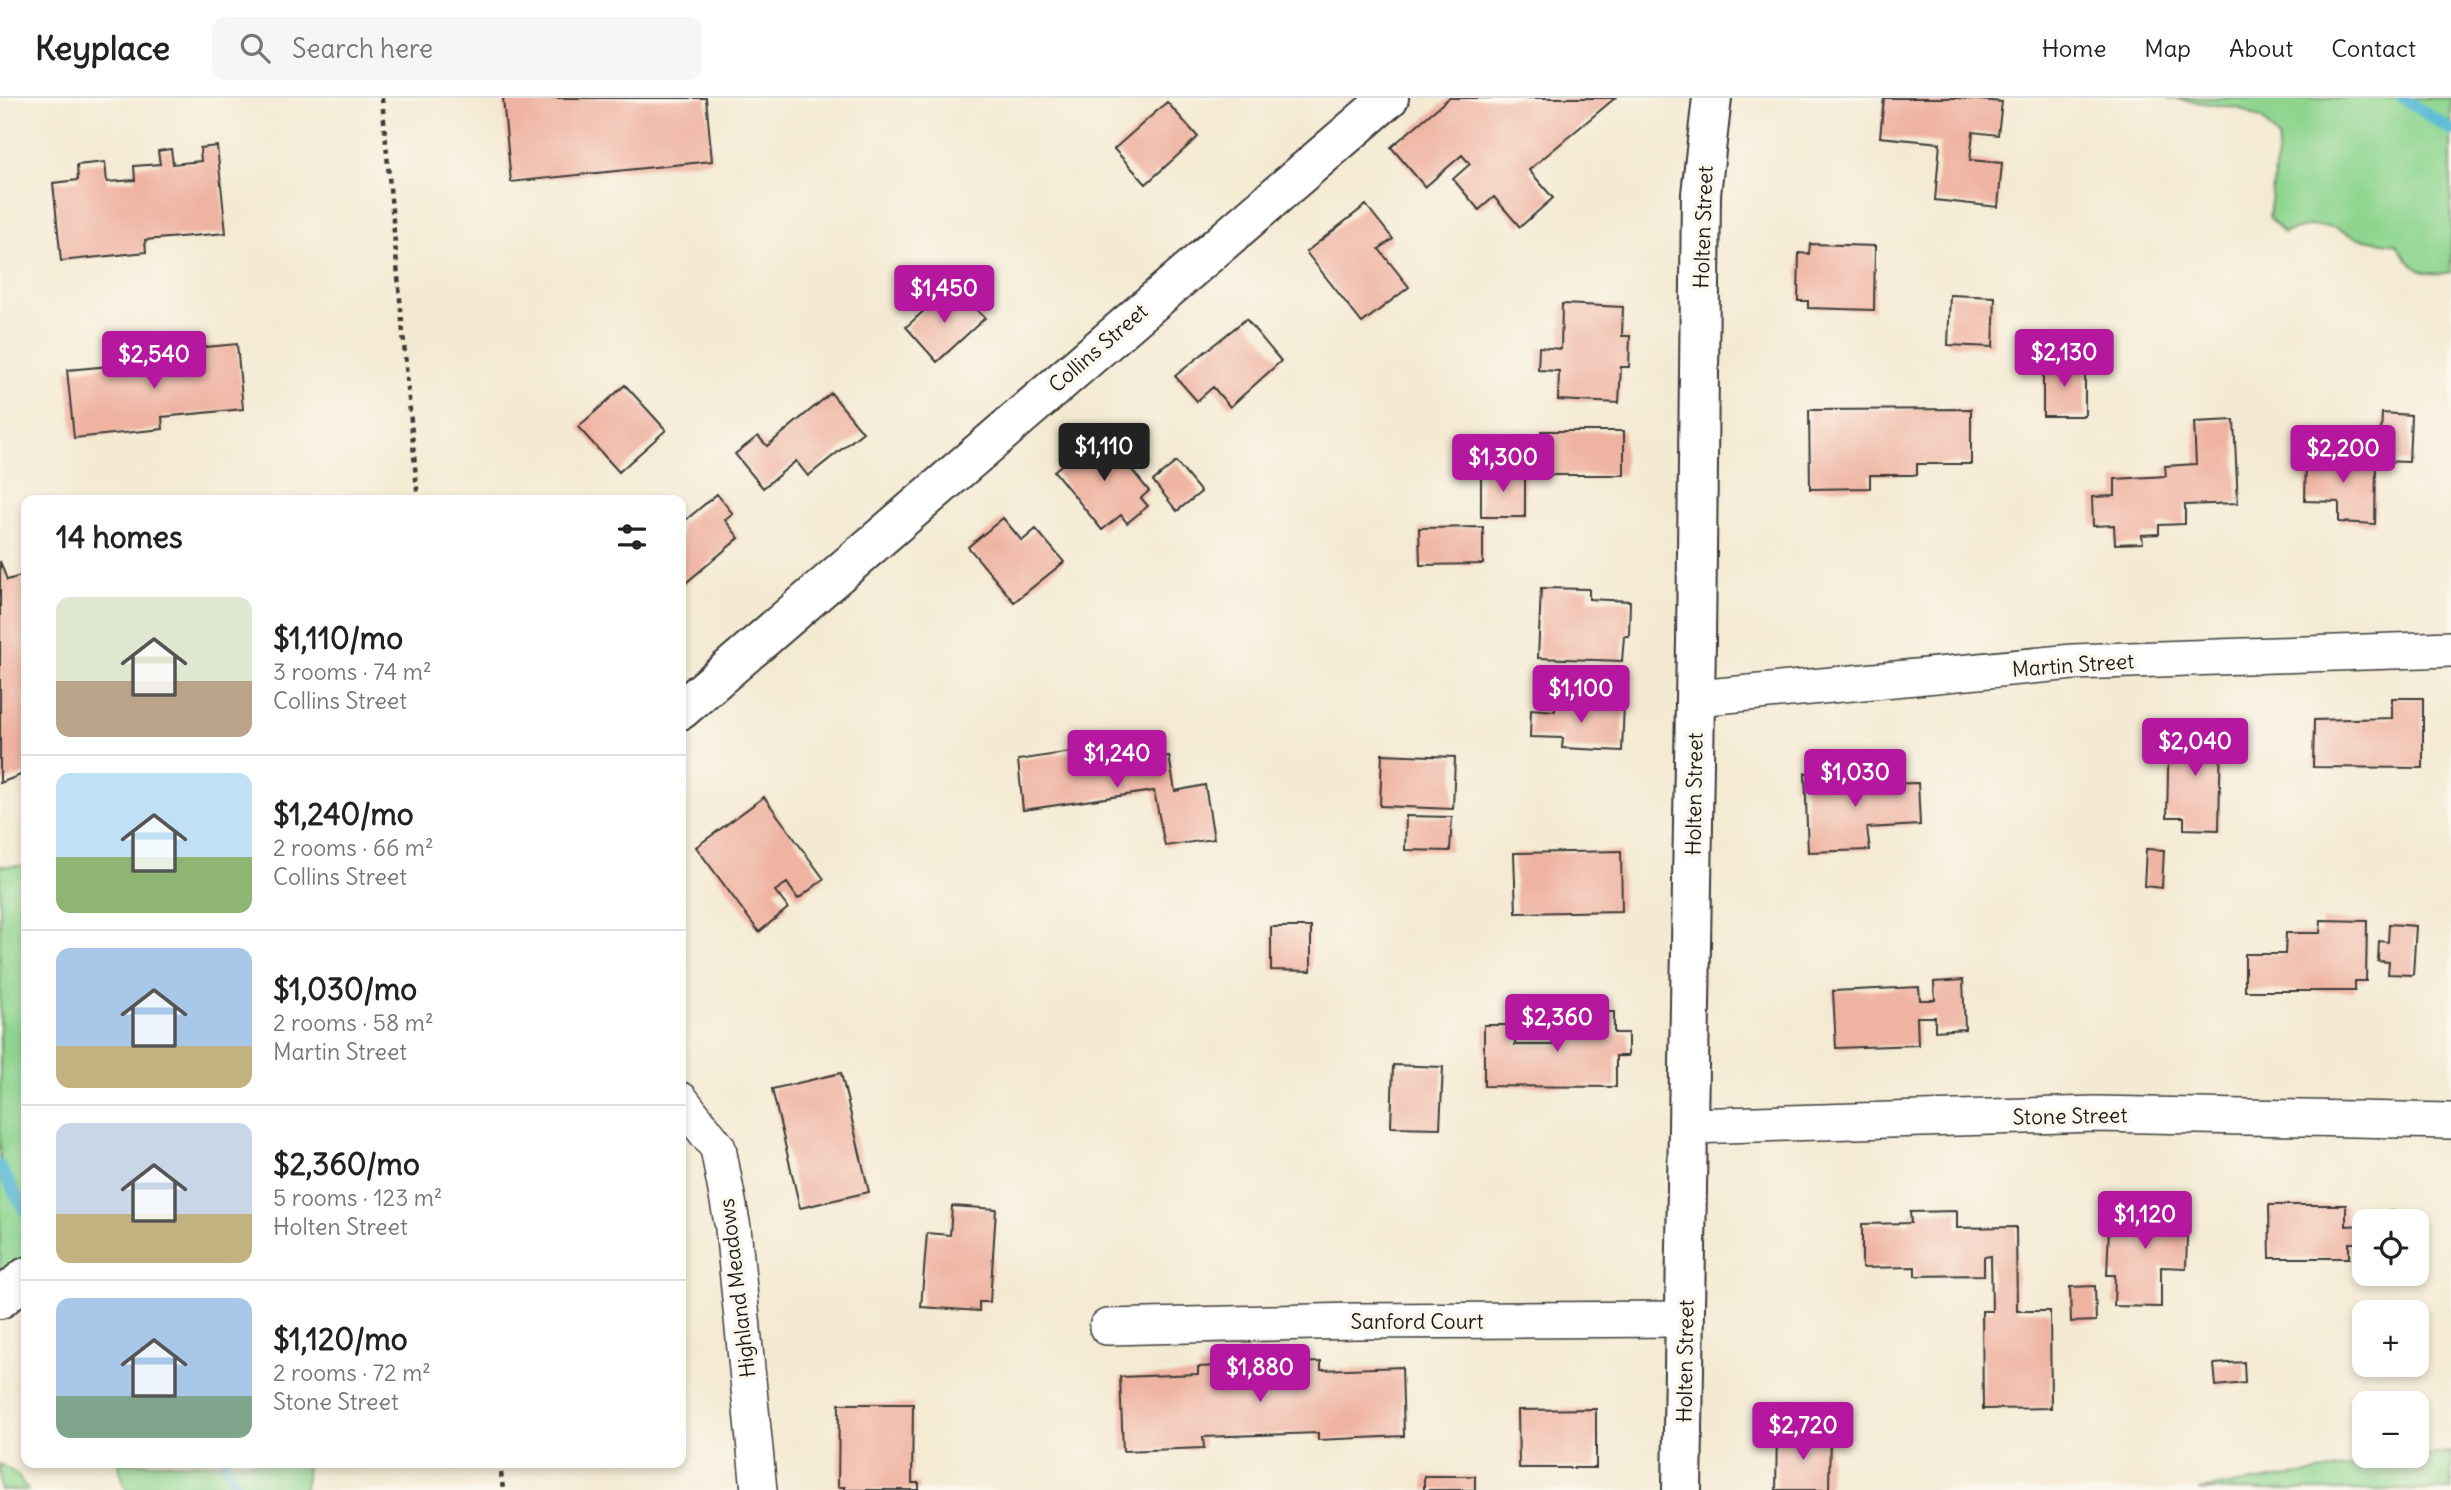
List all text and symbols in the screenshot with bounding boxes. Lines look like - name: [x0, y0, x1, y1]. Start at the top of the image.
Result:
- search box: [212, 17, 702, 80]
- text: Keyplace: [35, 27, 170, 69]
- icon: search: [236, 29, 274, 67]
- text: Search here: [292, 32, 433, 65]
- text: Home: [2042, 33, 2106, 63]
- text: Map: [2144, 33, 2191, 63]
- text: About: [2229, 33, 2293, 63]
- text: Contact: [2331, 33, 2416, 63]
- street label: Holten Street: [1687, 165, 1719, 289]
- pin: $1,450: [887, 266, 1001, 325]
- text: $1,450: [910, 273, 978, 302]
- street label: Collins Street: [1043, 298, 1153, 398]
- pin: $2,130: [2007, 330, 2121, 389]
- pin: $2,540: [97, 331, 211, 391]
- text: $2,130: [2031, 337, 2097, 366]
- text: $2,540: [118, 339, 190, 368]
- pin: $1,110: [1047, 424, 1161, 483]
- pin: $2,200: [2286, 426, 2400, 485]
- text: $1,110: [1075, 431, 1133, 460]
- text: $2,200: [2306, 433, 2380, 462]
- pin: $1,300: [1446, 434, 1560, 494]
- text: $1,300: [1468, 442, 1538, 471]
- text: 14 homes: [56, 518, 183, 556]
- icon: filters: [613, 518, 651, 556]
- text: $1,110/mo: [273, 619, 403, 657]
- icon: home: [112, 625, 196, 709]
- street label: Martin Street: [2011, 647, 2135, 683]
- text: 3 rooms · 74 m²: [273, 657, 432, 686]
- pin: $1,100: [1524, 666, 1638, 725]
- text: $1,100: [1549, 673, 1613, 702]
- text: Collins Street: [273, 686, 407, 715]
- pin: $2,040: [2138, 718, 2252, 778]
- text: $2,040: [2158, 726, 2232, 755]
- pin: $1,240: [1060, 730, 1174, 790]
- street label: Holten Street: [1679, 732, 1709, 856]
- text: $1,240: [1084, 738, 1150, 767]
- pin: $1,030: [1798, 750, 1912, 809]
- text: $1,030: [1820, 757, 1890, 786]
- text: $1,240/mo: [273, 795, 414, 833]
- icon: home: [112, 801, 196, 885]
- text: 2 rooms · 66 m²: [273, 833, 434, 862]
- text: Collins Street: [273, 862, 407, 891]
- text: $1,030/mo: [273, 970, 417, 1008]
- icon: home: [112, 976, 196, 1060]
- pin: $2,360: [1500, 995, 1614, 1054]
- text: $2,360: [1521, 1002, 1593, 1031]
- text: 2 rooms · 58 m²: [273, 1008, 434, 1037]
- text: Martin Street: [273, 1037, 407, 1066]
- street label: Stone Street: [2012, 1102, 2128, 1130]
- text: $2,360/mo: [273, 1145, 420, 1183]
- icon: home: [112, 1151, 196, 1235]
- text: 5 rooms · 123 m²: [273, 1183, 442, 1212]
- pin: $1,120: [2088, 1192, 2202, 1251]
- street label: Highland Meadows: [713, 1197, 761, 1379]
- text: $1,120: [2114, 1199, 2176, 1228]
- map controls: [2352, 1209, 2429, 1468]
- button: locate: [2352, 1209, 2429, 1286]
- text: Holten Street: [273, 1212, 408, 1241]
- street label: Holten Street: [1670, 1299, 1700, 1423]
- button: +: [2352, 1300, 2429, 1377]
- street label: Sanford Court: [1350, 1308, 1484, 1335]
- text: $1,120/mo: [273, 1320, 408, 1358]
- icon: home: [112, 1326, 196, 1410]
- pin: $1,880: [1203, 1344, 1317, 1404]
- text: $1,880: [1226, 1352, 1294, 1381]
- text: 2 rooms · 72 m²: [273, 1358, 431, 1387]
- text: Stone Street: [273, 1387, 399, 1416]
- button: −: [2352, 1391, 2429, 1468]
- pin: $2,720: [1746, 1402, 1860, 1462]
- text: $2,720: [1768, 1410, 1838, 1439]

